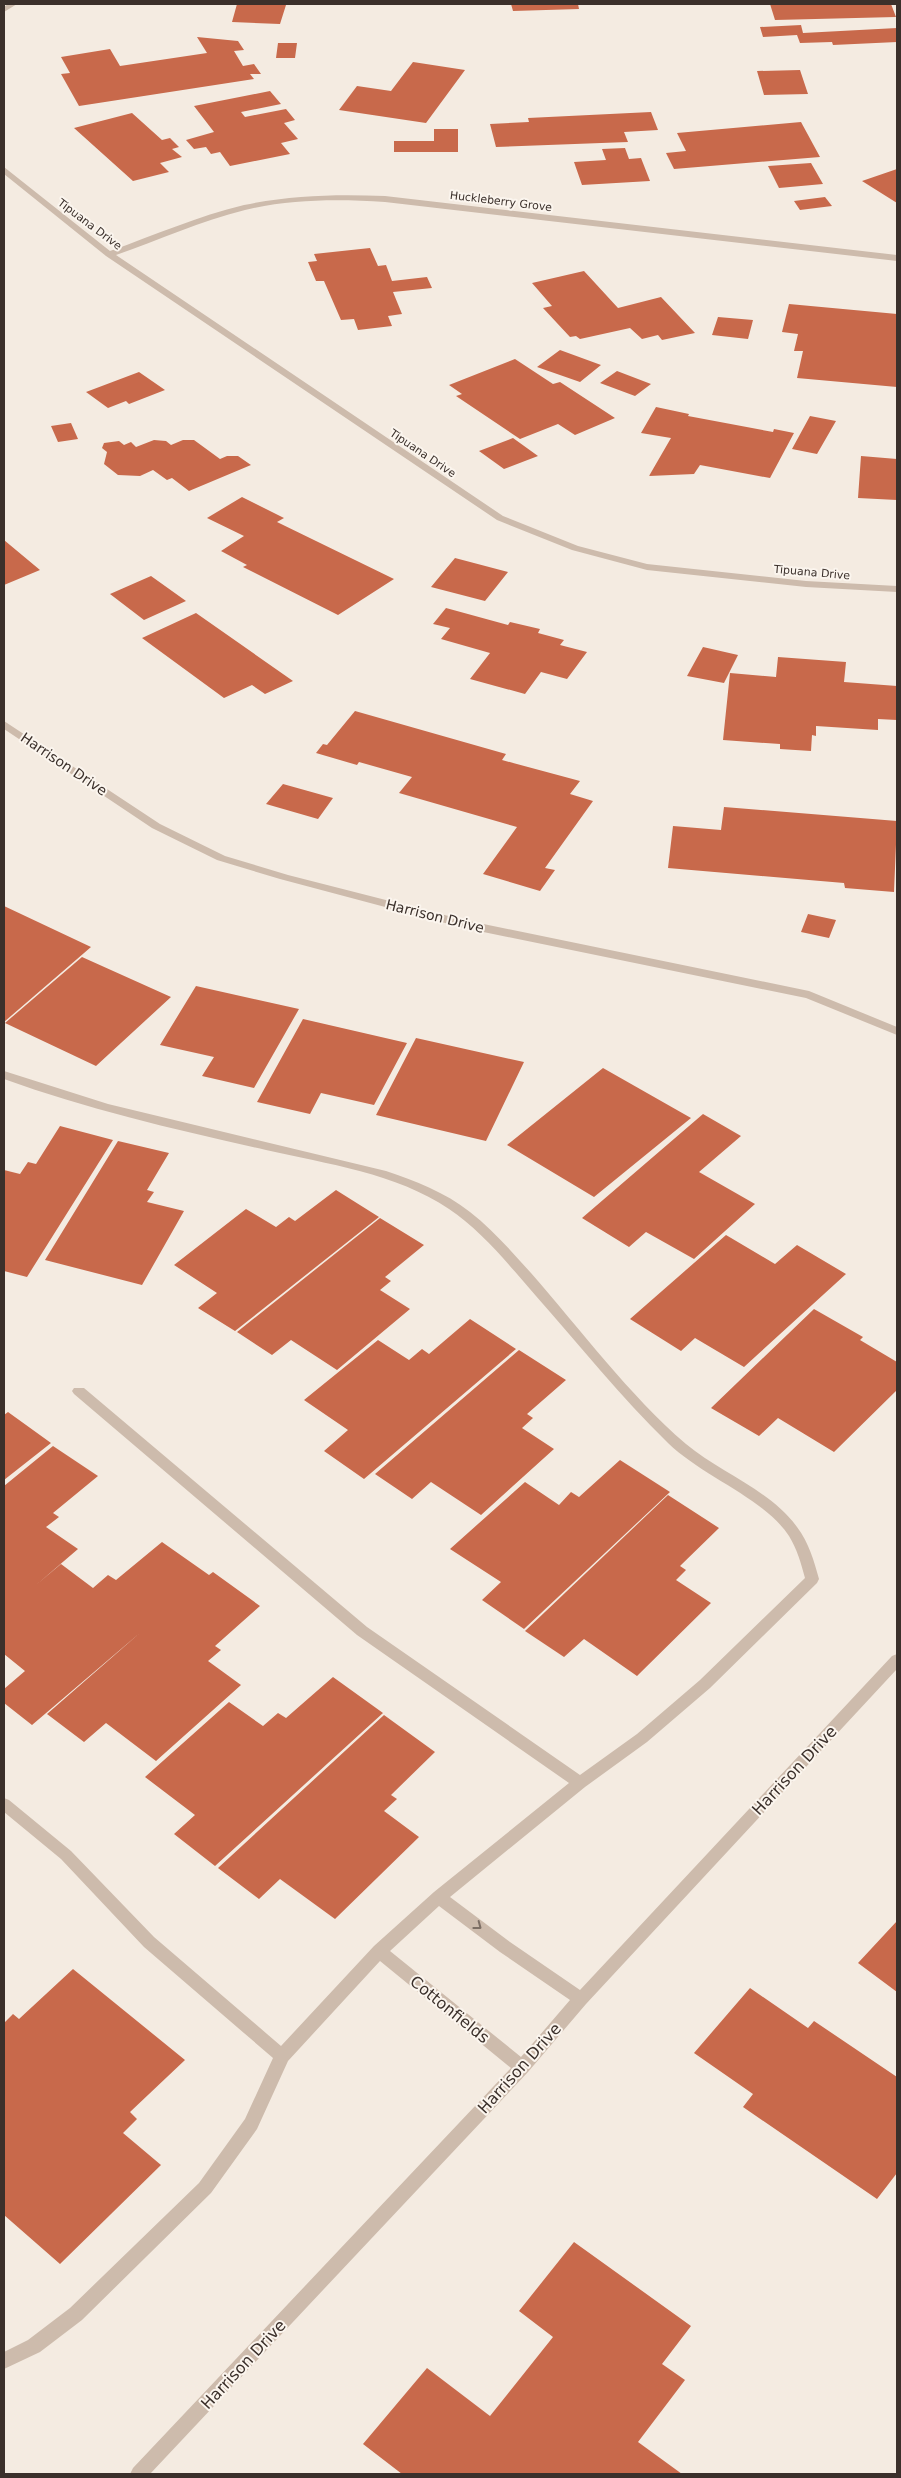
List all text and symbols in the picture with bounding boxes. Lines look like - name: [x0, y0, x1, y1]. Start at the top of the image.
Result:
- street label: Huckleberry Grove: [449, 189, 553, 214]
- street label: Tipuana Drive: [54, 196, 124, 253]
- street label: Tipuana Drive: [386, 426, 458, 480]
- street label: Tipuana Drive: [772, 563, 851, 582]
- street label: Harrison Drive: [18, 729, 110, 799]
- street label: Harrison Drive: [384, 896, 486, 936]
- street label: Harrison Drive: [748, 1722, 841, 1819]
- one-way arrow: [472, 1920, 482, 1929]
- street label: Cottonfields: [406, 1972, 493, 2047]
- street label: Harrison Drive: [474, 2019, 565, 2117]
- street label: Harrison Drive: [197, 2316, 290, 2413]

